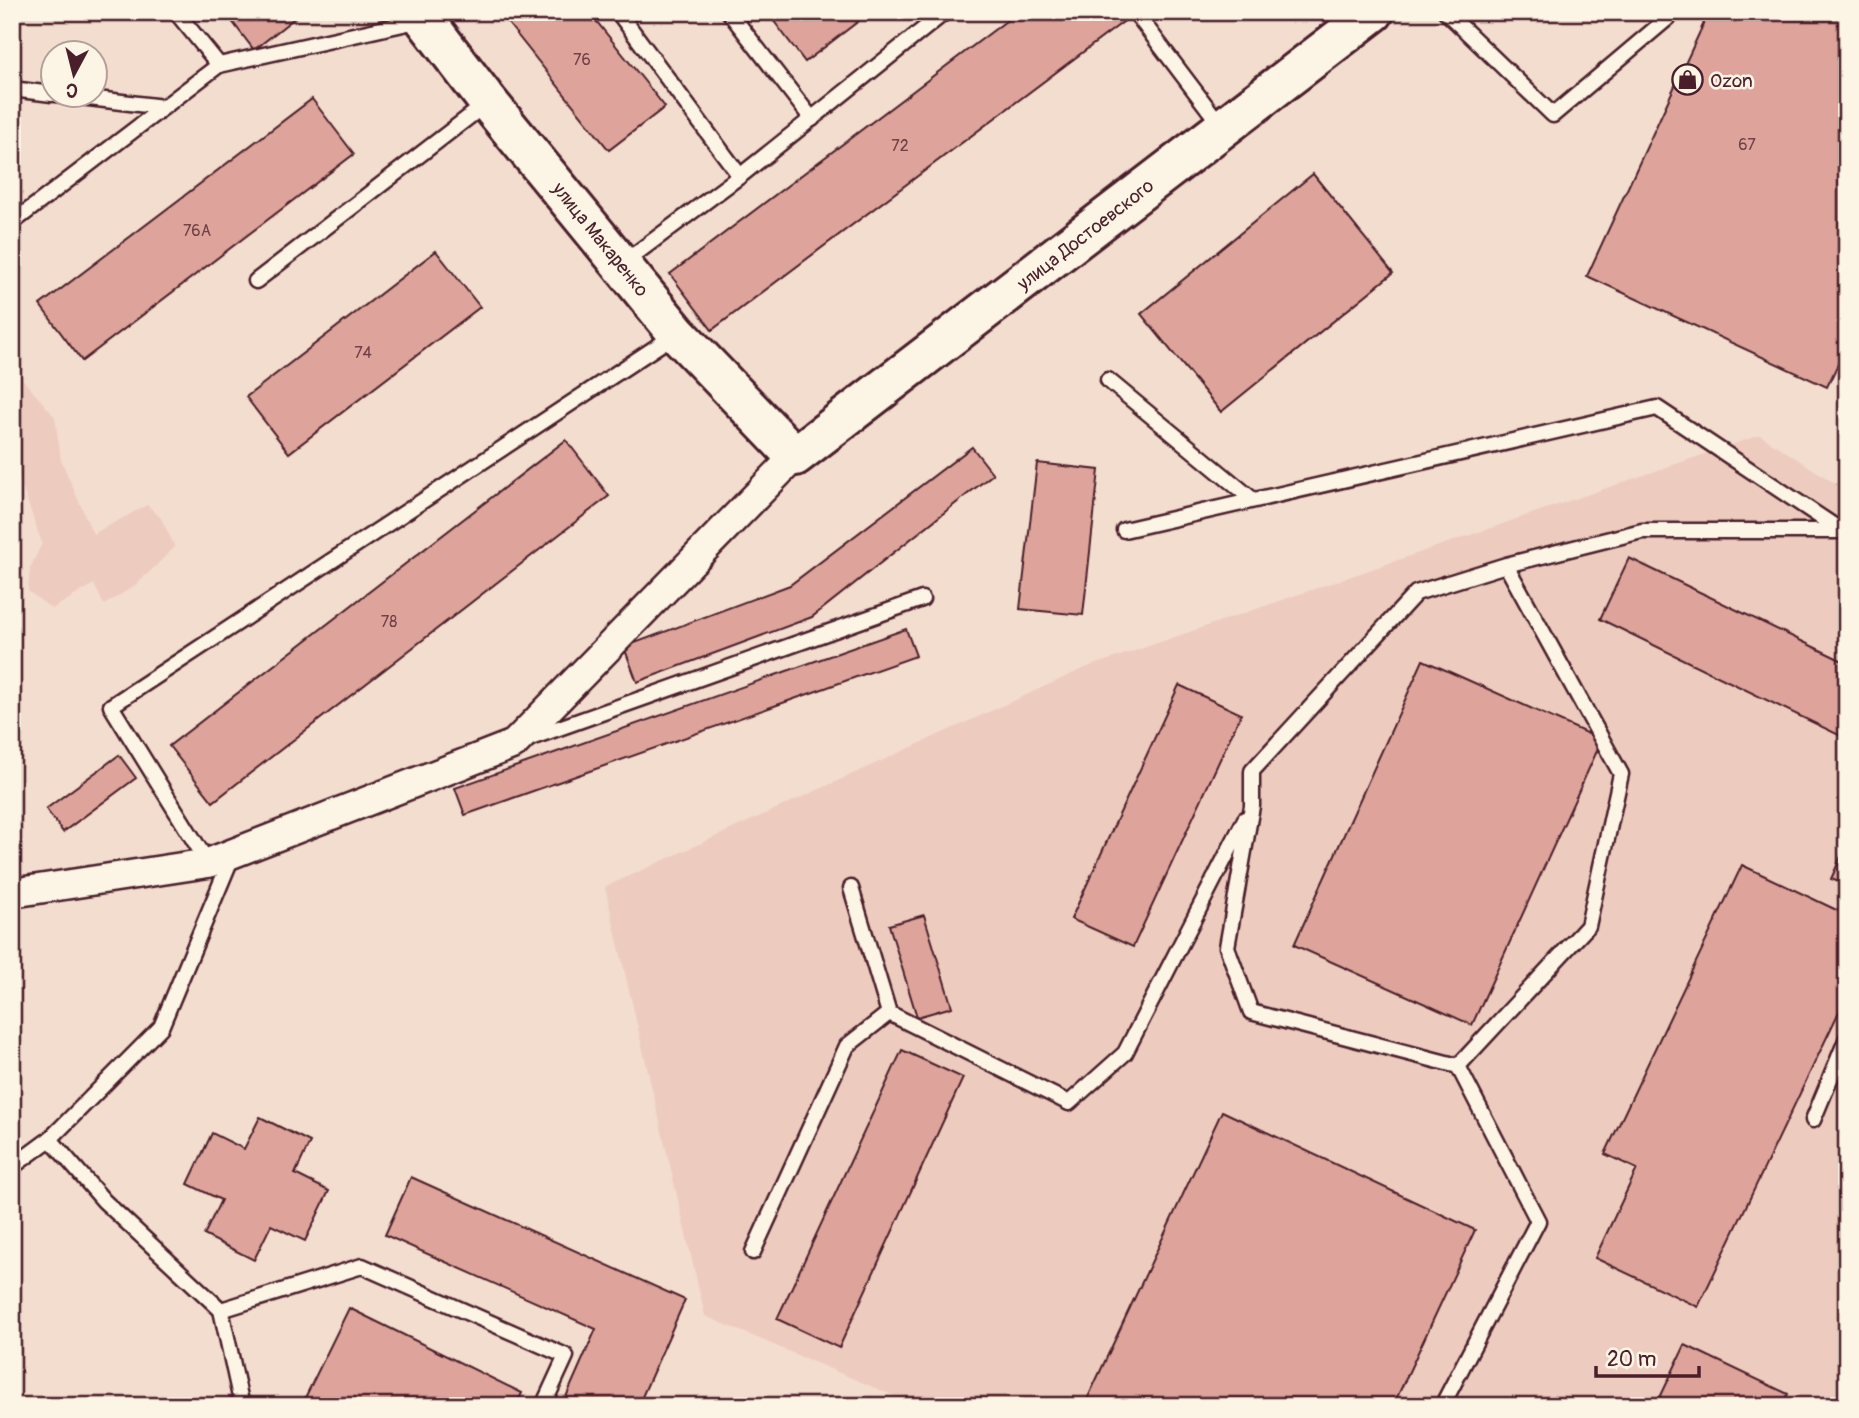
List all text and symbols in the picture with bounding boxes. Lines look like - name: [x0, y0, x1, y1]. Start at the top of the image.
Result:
- north arrow: [38, 38, 108, 108]
- house number: 76: [573, 50, 591, 70]
- shop icon: Ozon: [1670, 63, 1704, 97]
- place label: Ozon: [1710, 69, 1753, 93]
- text: С: [65, 77, 79, 103]
- house number: 67: [1738, 135, 1756, 155]
- house number: 72: [891, 136, 909, 156]
- street label: улица Достоевского: [1012, 174, 1159, 296]
- street label: улица Макаренко: [546, 177, 654, 302]
- house number: 76А: [183, 221, 211, 241]
- house number: 74: [354, 343, 372, 363]
- house number: 78: [381, 612, 397, 632]
- scale bar: [1596, 1334, 1700, 1378]
- text: 20 m: [1607, 1346, 1656, 1373]

